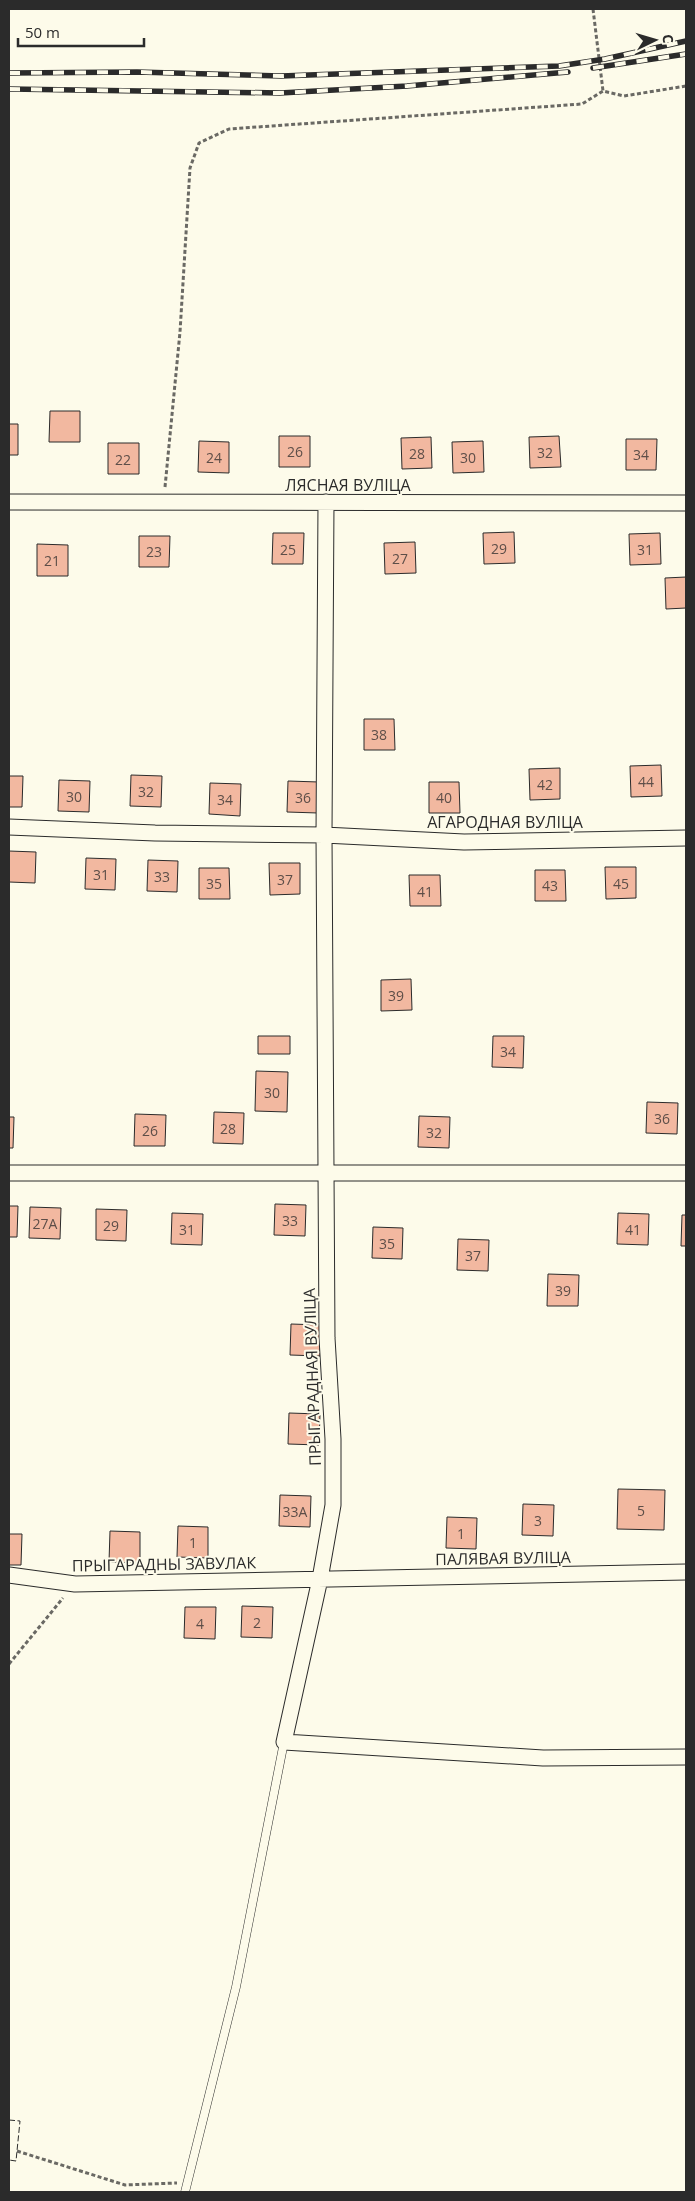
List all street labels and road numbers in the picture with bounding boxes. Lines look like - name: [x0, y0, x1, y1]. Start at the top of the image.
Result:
- street label: ЛЯСНАЯ ВУЛІЦА: [285, 474, 412, 496]
- street label: АГАРОДНАЯ ВУЛІЦА: [427, 811, 584, 833]
- street label: ПРЫГАРАДНАЯ ВУЛІЦА: [298, 1287, 326, 1466]
- street label: ПАЛЯВАЯ ВУЛІЦА: [435, 1546, 572, 1570]
- street label: ПРЫГАРАДНЫ ЗАВУЛАК: [72, 1551, 257, 1577]

